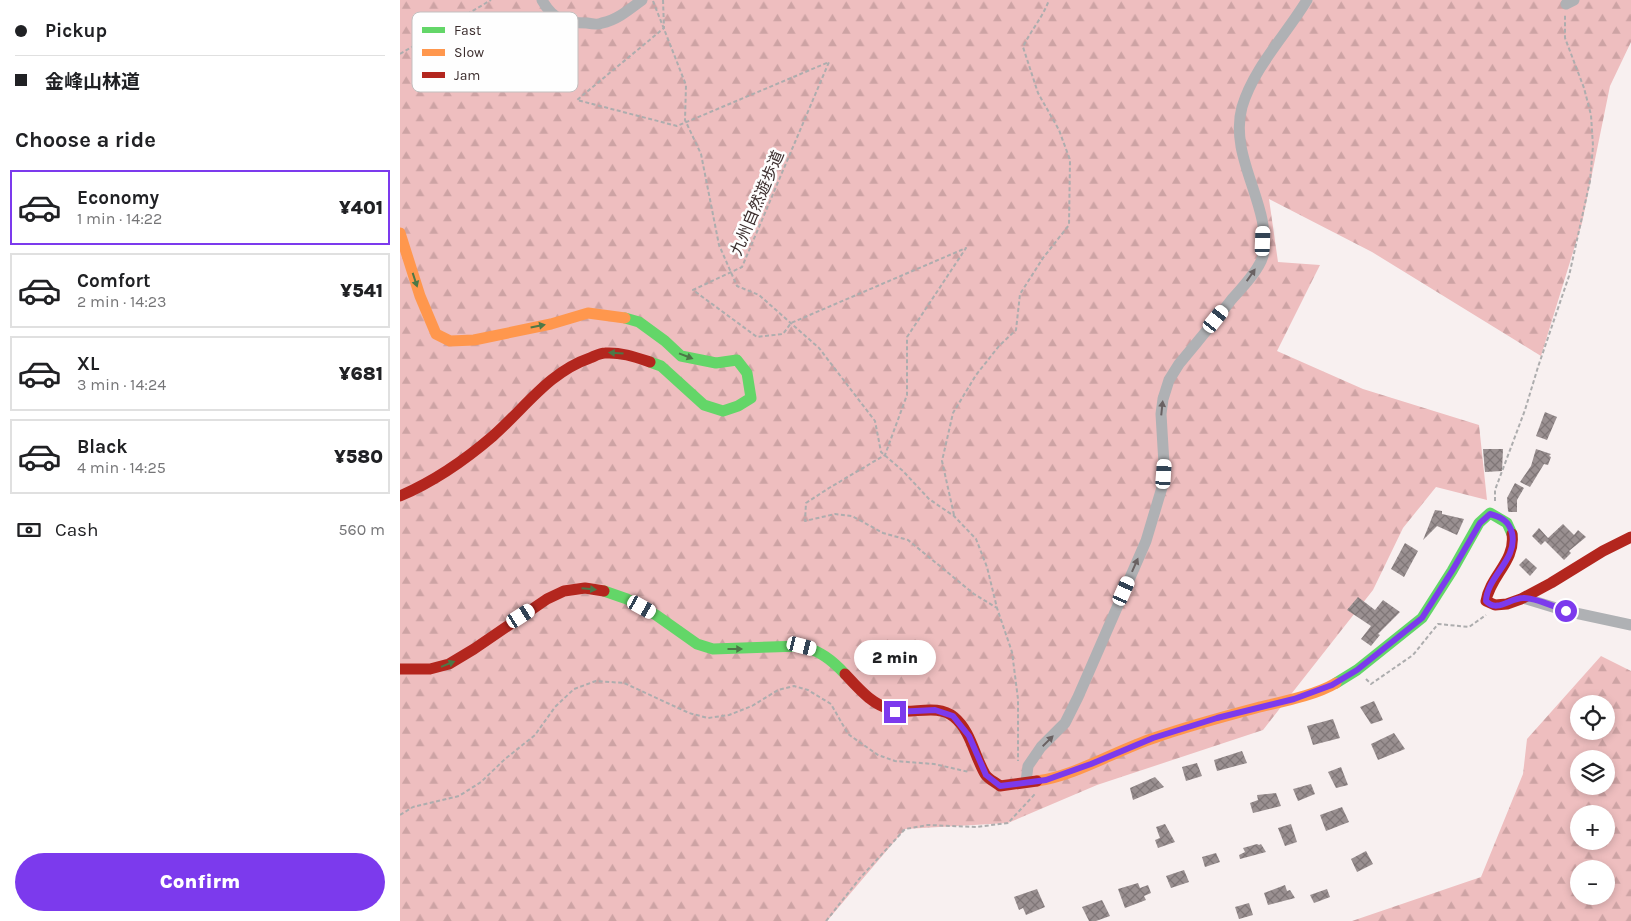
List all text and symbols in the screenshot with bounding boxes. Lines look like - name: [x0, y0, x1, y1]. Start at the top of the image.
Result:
- legend: [412, 12, 578, 92]
- text: Pickup: [45, 20, 107, 42]
- text: Fast: [454, 22, 481, 39]
- text: Slow: [454, 44, 484, 61]
- text: Jam: [454, 67, 480, 84]
- text: 金峰山林道: [45, 71, 140, 93]
- text: Choose a ride: [15, 127, 156, 153]
- street label: 九州自然遊歩道: [726, 148, 788, 258]
- icon: car: [17, 185, 62, 230]
- text: Economy: [77, 187, 159, 209]
- text: ¥401: [339, 197, 383, 219]
- text: 1 min · 14:22: [77, 209, 162, 228]
- car: [1254, 226, 1271, 256]
- icon: car: [17, 268, 62, 313]
- one-way arrow: [1246, 268, 1256, 281]
- text: Comfort: [77, 270, 151, 292]
- one-way arrow: [412, 272, 419, 287]
- text: ¥541: [340, 280, 383, 302]
- text: 2 min · 14:23: [77, 292, 167, 311]
- car: [1200, 303, 1231, 335]
- one-way arrow: [530, 322, 545, 330]
- one-way arrow: [608, 349, 624, 357]
- icon: car: [17, 351, 62, 396]
- one-way arrow: [678, 352, 693, 360]
- text: XL: [77, 353, 99, 375]
- text: ¥681: [339, 363, 383, 385]
- text: 3 min · 14:24: [77, 375, 166, 394]
- one-way arrow: [1158, 399, 1166, 415]
- icon: car: [17, 434, 62, 479]
- text: Black: [77, 436, 128, 458]
- text: ¥580: [334, 446, 383, 468]
- text: 4 min · 14:25: [77, 458, 166, 477]
- car: [1155, 459, 1172, 489]
- icon: cash: [15, 516, 43, 544]
- text: Cash: [55, 519, 99, 541]
- text: 560 m: [339, 520, 385, 539]
- one-way arrow: [1132, 558, 1140, 572]
- car: [1111, 574, 1136, 608]
- one-way arrow: [581, 586, 597, 594]
- car: [625, 593, 658, 621]
- route start: [1555, 600, 1577, 622]
- car: [504, 602, 537, 630]
- car: [785, 635, 818, 657]
- callout: 2 min: [854, 640, 936, 674]
- one-way arrow: [728, 645, 744, 653]
- text: 2 min: [872, 648, 918, 667]
- one-way arrow: [441, 659, 455, 667]
- map controls: [1570, 695, 1615, 905]
- button: locate: [1570, 695, 1615, 740]
- route end: [884, 701, 906, 723]
- one-way arrow: [1042, 735, 1054, 747]
- button: layers: [1570, 750, 1615, 795]
- button: +: [1570, 805, 1615, 850]
- button: Confirm: [15, 853, 385, 911]
- button: −: [1570, 860, 1615, 905]

